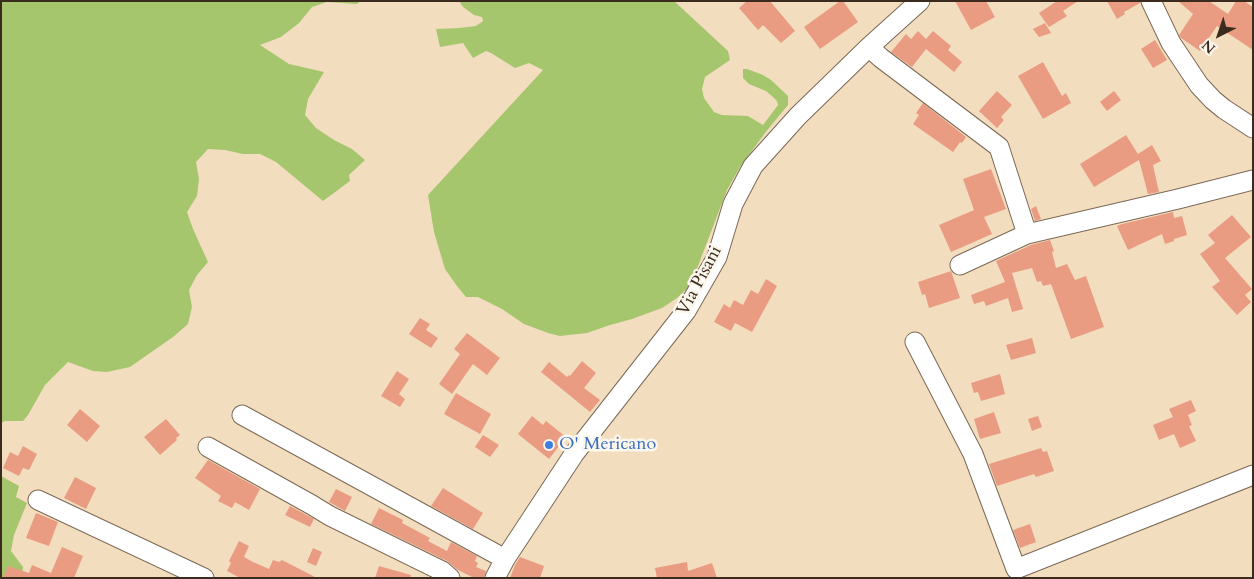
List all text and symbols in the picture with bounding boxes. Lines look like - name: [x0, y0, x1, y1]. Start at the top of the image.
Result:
- north arrow: [1194, 10, 1244, 60]
- text: N: [1198, 36, 1220, 58]
- street label: Via Pisani: [673, 243, 727, 319]
- place label: O' Mericano: [559, 434, 656, 456]
- marker: O' Mericano: [543, 439, 555, 451]

